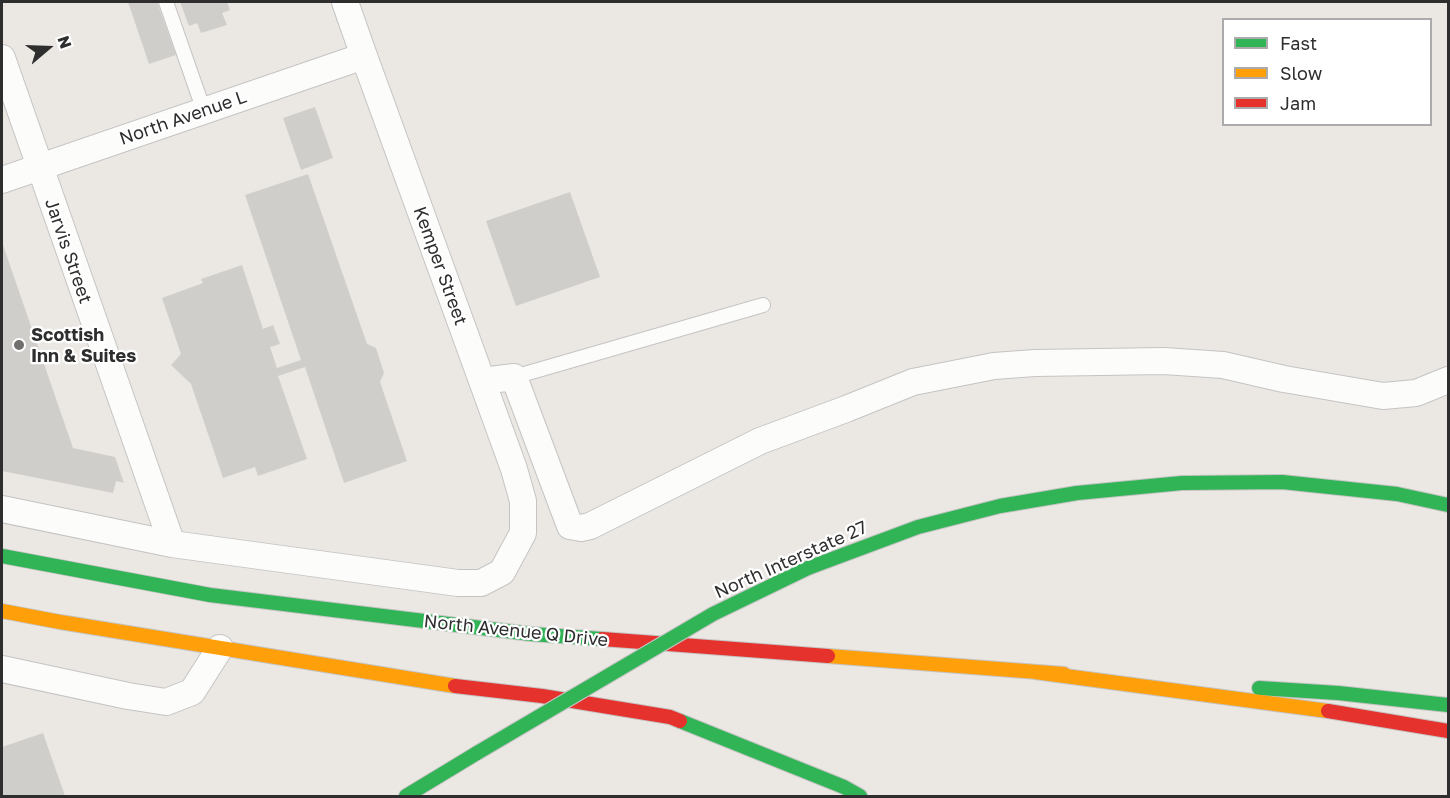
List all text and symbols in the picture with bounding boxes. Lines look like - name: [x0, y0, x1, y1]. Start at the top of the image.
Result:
- north arrow: [18, 18, 78, 78]
- legend: [1222, 18, 1432, 126]
- text: Fast: [1280, 32, 1317, 54]
- text: N: [54, 33, 76, 51]
- text: Slow: [1280, 62, 1322, 84]
- street label: North Avenue L: [117, 86, 249, 150]
- text: Jam: [1280, 92, 1316, 114]
- street label: Jarvis Street: [40, 196, 96, 306]
- street label: Kemper Street: [409, 204, 471, 328]
- place label: Scottish Inn & Suites: [31, 324, 136, 366]
- marker: Scottish Inn & Suites: [12, 338, 26, 352]
- street label: North Interstate 27: [711, 517, 871, 603]
- street label: North Avenue Q Drive: [423, 611, 609, 651]

